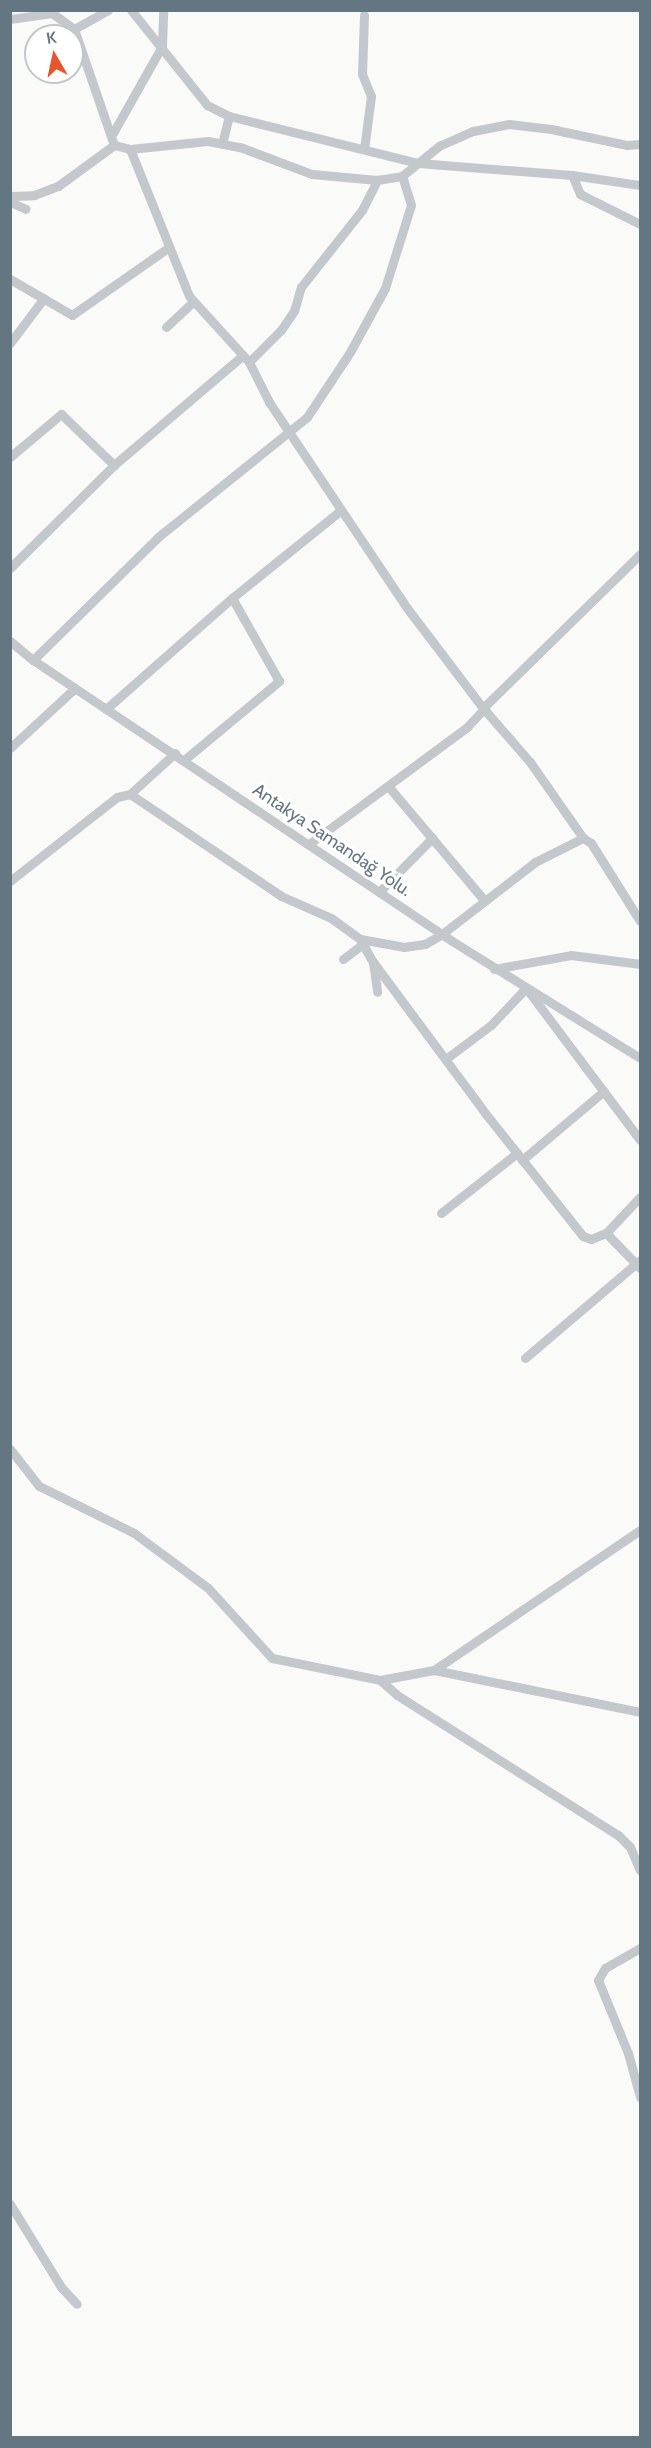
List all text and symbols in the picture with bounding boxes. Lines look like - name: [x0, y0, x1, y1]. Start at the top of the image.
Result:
- north arrow: [24, 24, 84, 84]
- text: K: [45, 28, 58, 48]
- street label: Antakya Samandağ Yolu.: [249, 779, 415, 901]

